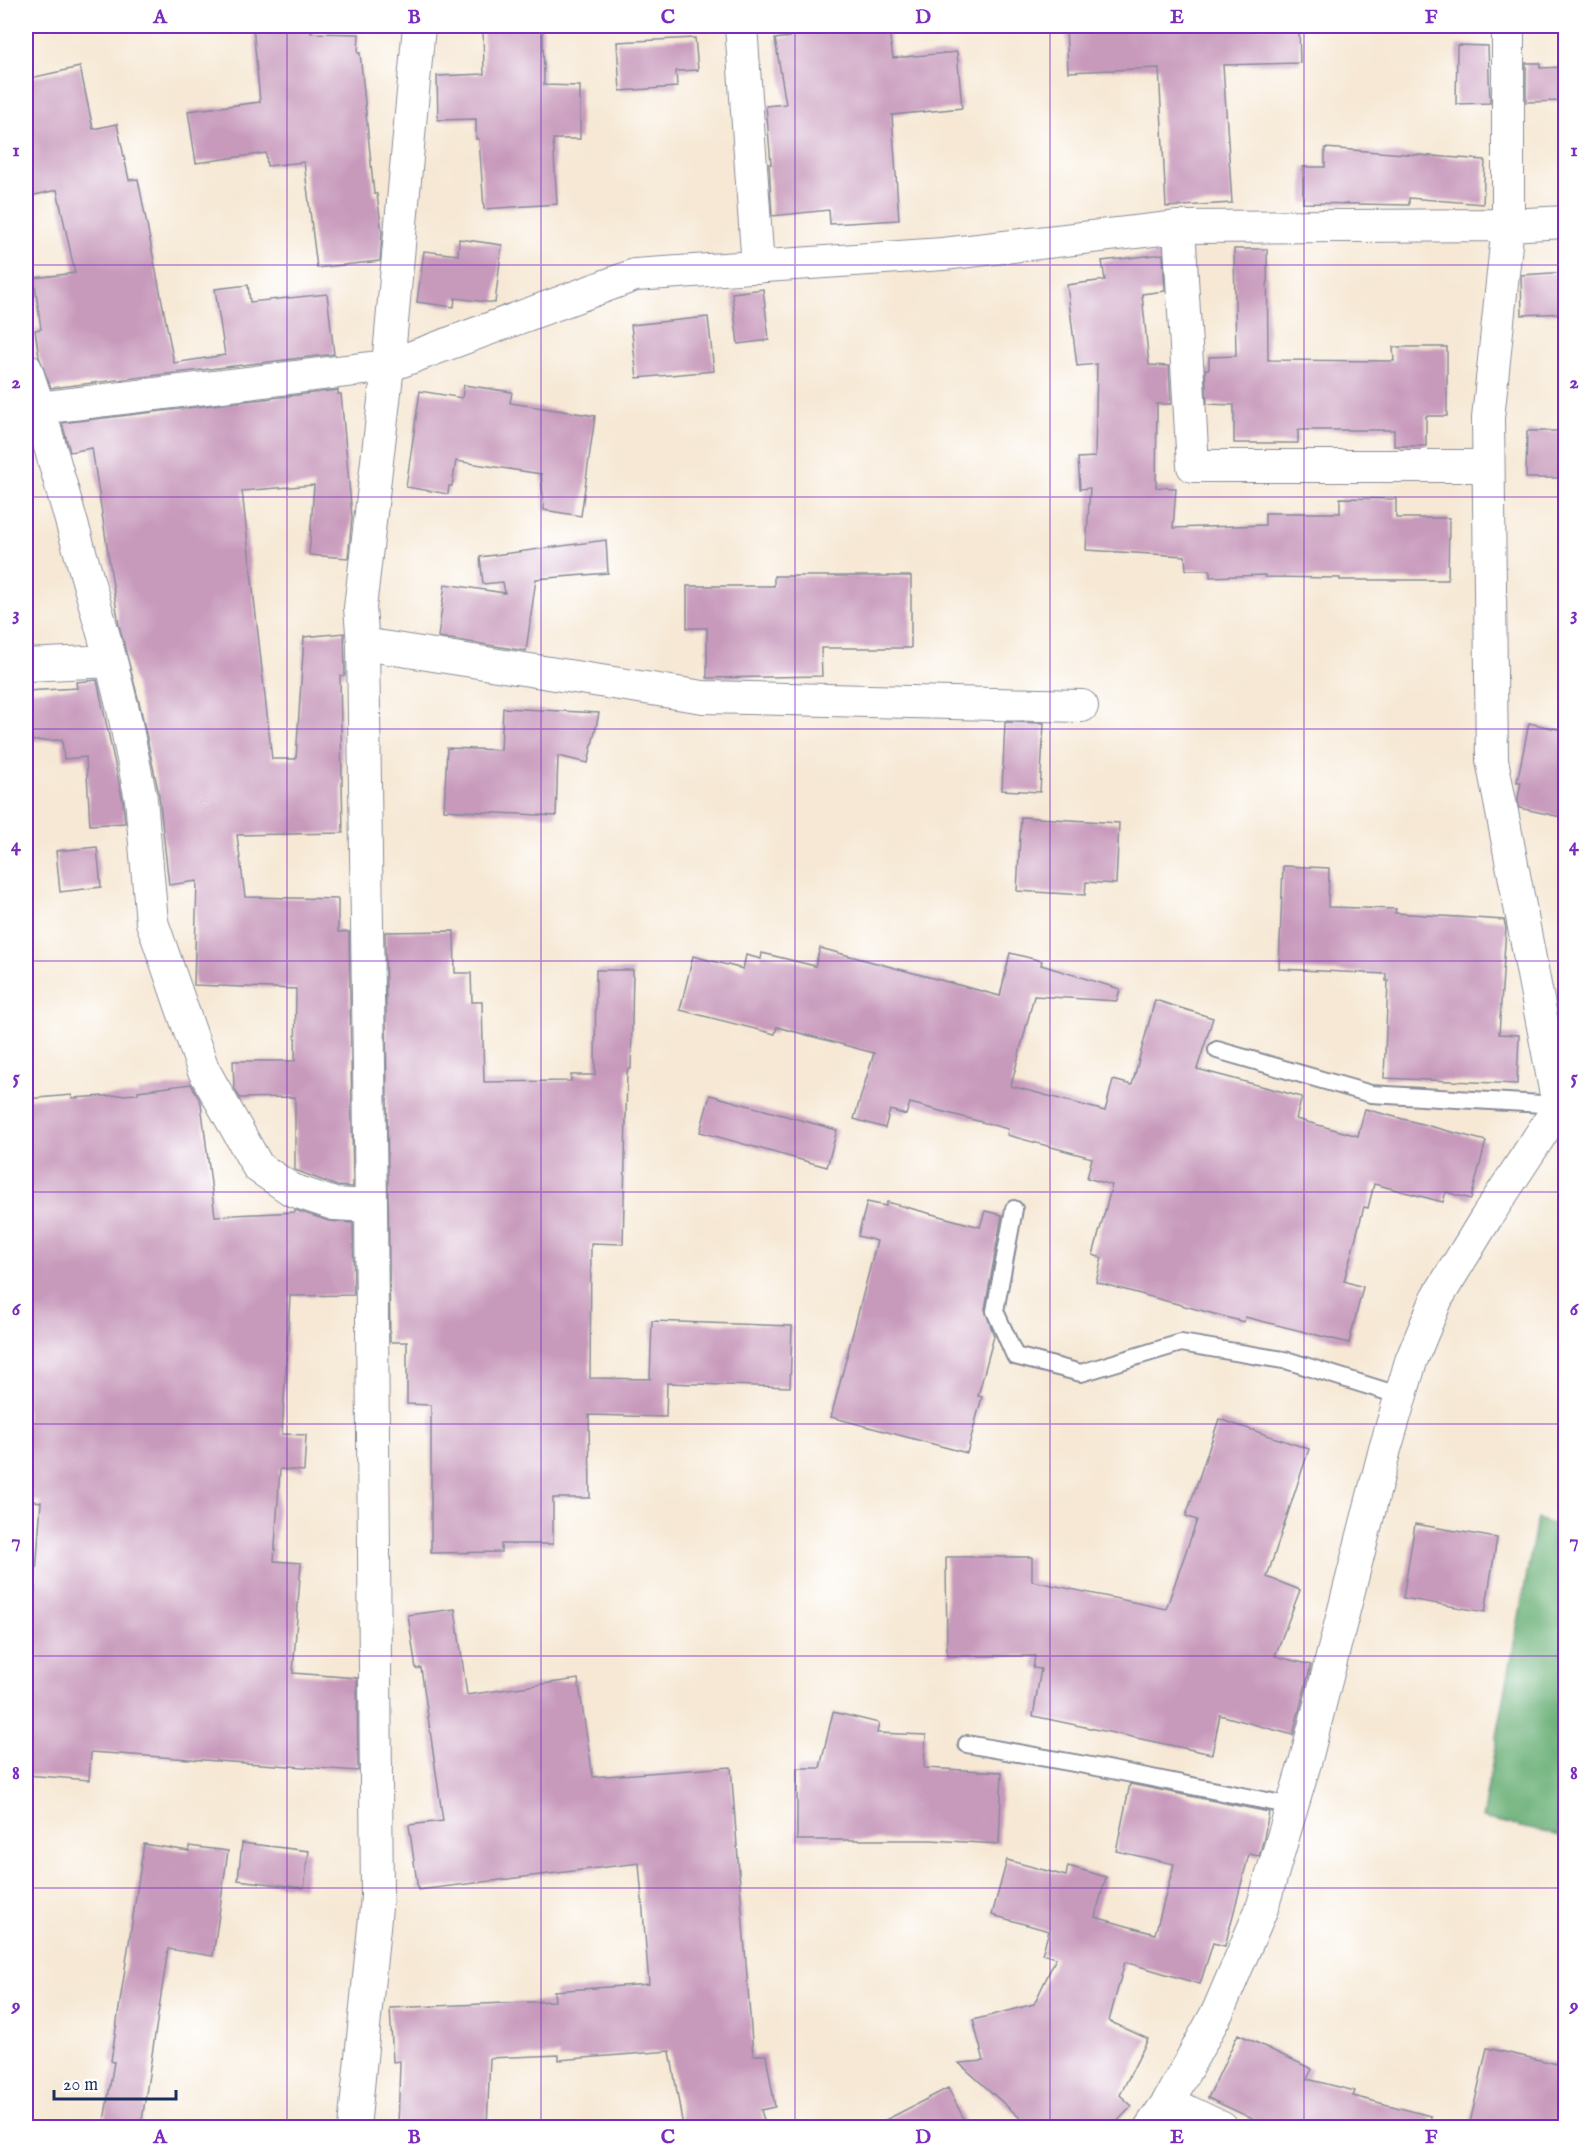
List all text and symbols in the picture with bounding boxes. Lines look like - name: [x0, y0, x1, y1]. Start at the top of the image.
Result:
- text: A: [152, 5, 168, 30]
- text: B: [407, 5, 421, 30]
- text: C: [661, 5, 675, 30]
- text: D: [915, 5, 931, 30]
- text: E: [1170, 5, 1184, 30]
- text: F: [1425, 5, 1438, 30]
- text: 1: [12, 138, 20, 163]
- text: 1: [1570, 138, 1578, 163]
- text: 2: [11, 370, 21, 395]
- text: 2: [1569, 370, 1579, 395]
- text: 3: [12, 602, 20, 627]
- text: 3: [1570, 602, 1578, 627]
- text: 4: [11, 833, 22, 858]
- text: 4: [1569, 833, 1580, 858]
- text: 5: [12, 1065, 20, 1090]
- text: 5: [1570, 1065, 1578, 1090]
- text: 6: [12, 1297, 22, 1322]
- text: 6: [1570, 1297, 1580, 1322]
- text: 7: [11, 1529, 21, 1554]
- text: 7: [1569, 1529, 1579, 1554]
- text: 8: [12, 1761, 20, 1786]
- text: 8: [1570, 1761, 1578, 1786]
- text: 9: [11, 1993, 21, 2018]
- text: 9: [1569, 1993, 1579, 2018]
- scale bar: [54, 2063, 176, 2101]
- text: 20 m: [63, 2074, 98, 2097]
- text: A: [152, 2125, 168, 2150]
- text: B: [407, 2125, 421, 2150]
- text: C: [661, 2125, 675, 2150]
- text: D: [915, 2125, 931, 2150]
- text: E: [1170, 2125, 1184, 2150]
- text: F: [1425, 2125, 1438, 2150]

